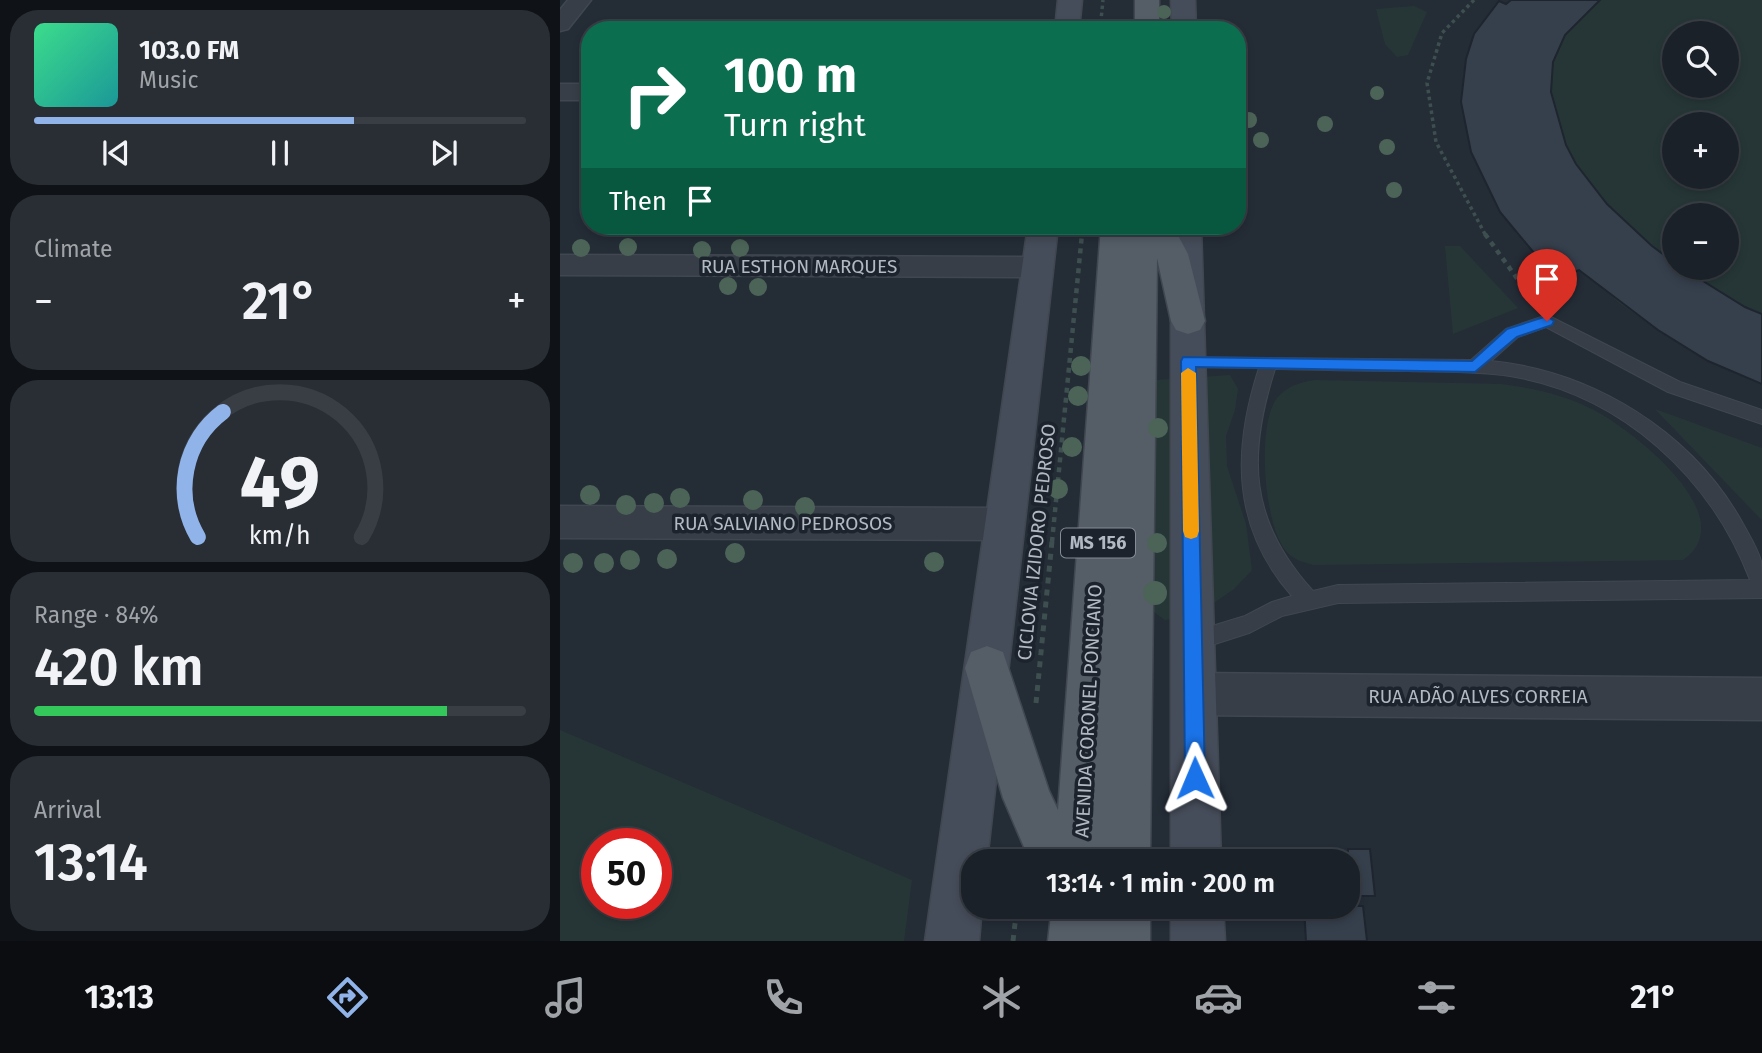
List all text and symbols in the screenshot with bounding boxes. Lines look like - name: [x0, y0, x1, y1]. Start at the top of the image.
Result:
- map controls: [1662, 21, 1739, 280]
- button: search: [1662, 21, 1739, 98]
- text: 103.0 FM: [139, 35, 239, 66]
- text: 100 m: [724, 46, 857, 105]
- icon: right: [609, 49, 700, 140]
- text: Music: [139, 66, 199, 94]
- text: Turn right: [724, 106, 866, 144]
- button: +: [1662, 112, 1739, 189]
- icon: previous: [97, 134, 135, 172]
- icon: pause: [261, 134, 299, 172]
- icon: next: [425, 134, 463, 172]
- icon: arrive: [681, 182, 719, 220]
- text: Then: [609, 186, 667, 217]
- button: −: [1662, 203, 1739, 280]
- text: Climate: [34, 235, 113, 263]
- pin: [1517, 249, 1577, 321]
- street label: RUA ESTHON MARQUES: [701, 255, 897, 278]
- icon: arrive: [1528, 260, 1566, 298]
- text: 21°: [242, 270, 318, 333]
- text: −: [34, 278, 53, 324]
- text: +: [507, 278, 526, 324]
- street label: CICLOVIA IZIDORO PEDROSO: [1013, 422, 1060, 662]
- text: 49: [240, 439, 320, 526]
- street label: RUA SALVIANO PEDROSOS: [674, 512, 892, 535]
- text: km/h: [249, 520, 311, 550]
- road number: MS 156: [1061, 528, 1135, 558]
- street label: AVENIDA CORONEL PONCIANO: [1070, 584, 1107, 838]
- text: Range · 84%: [34, 601, 159, 629]
- text: 420 km: [34, 636, 204, 699]
- street label: RUA ADÃO ALVES CORREIA: [1368, 685, 1588, 708]
- position arrow: [1158, 741, 1232, 815]
- text: Arrival: [34, 796, 101, 824]
- speed limit sign: 50: [581, 828, 672, 919]
- text: 13:14: [34, 831, 148, 894]
- text: 13:14 · 1 min · 200 m: [1046, 868, 1275, 899]
- icon: directions: [323, 973, 372, 1022]
- icon: music: [541, 973, 590, 1022]
- icon: phone: [759, 973, 808, 1022]
- icon: climate: [977, 973, 1026, 1022]
- icon: car: [1194, 973, 1243, 1022]
- icon: filters: [1412, 973, 1461, 1022]
- text: 13:13: [84, 978, 154, 1016]
- text: 21°: [1630, 978, 1678, 1016]

